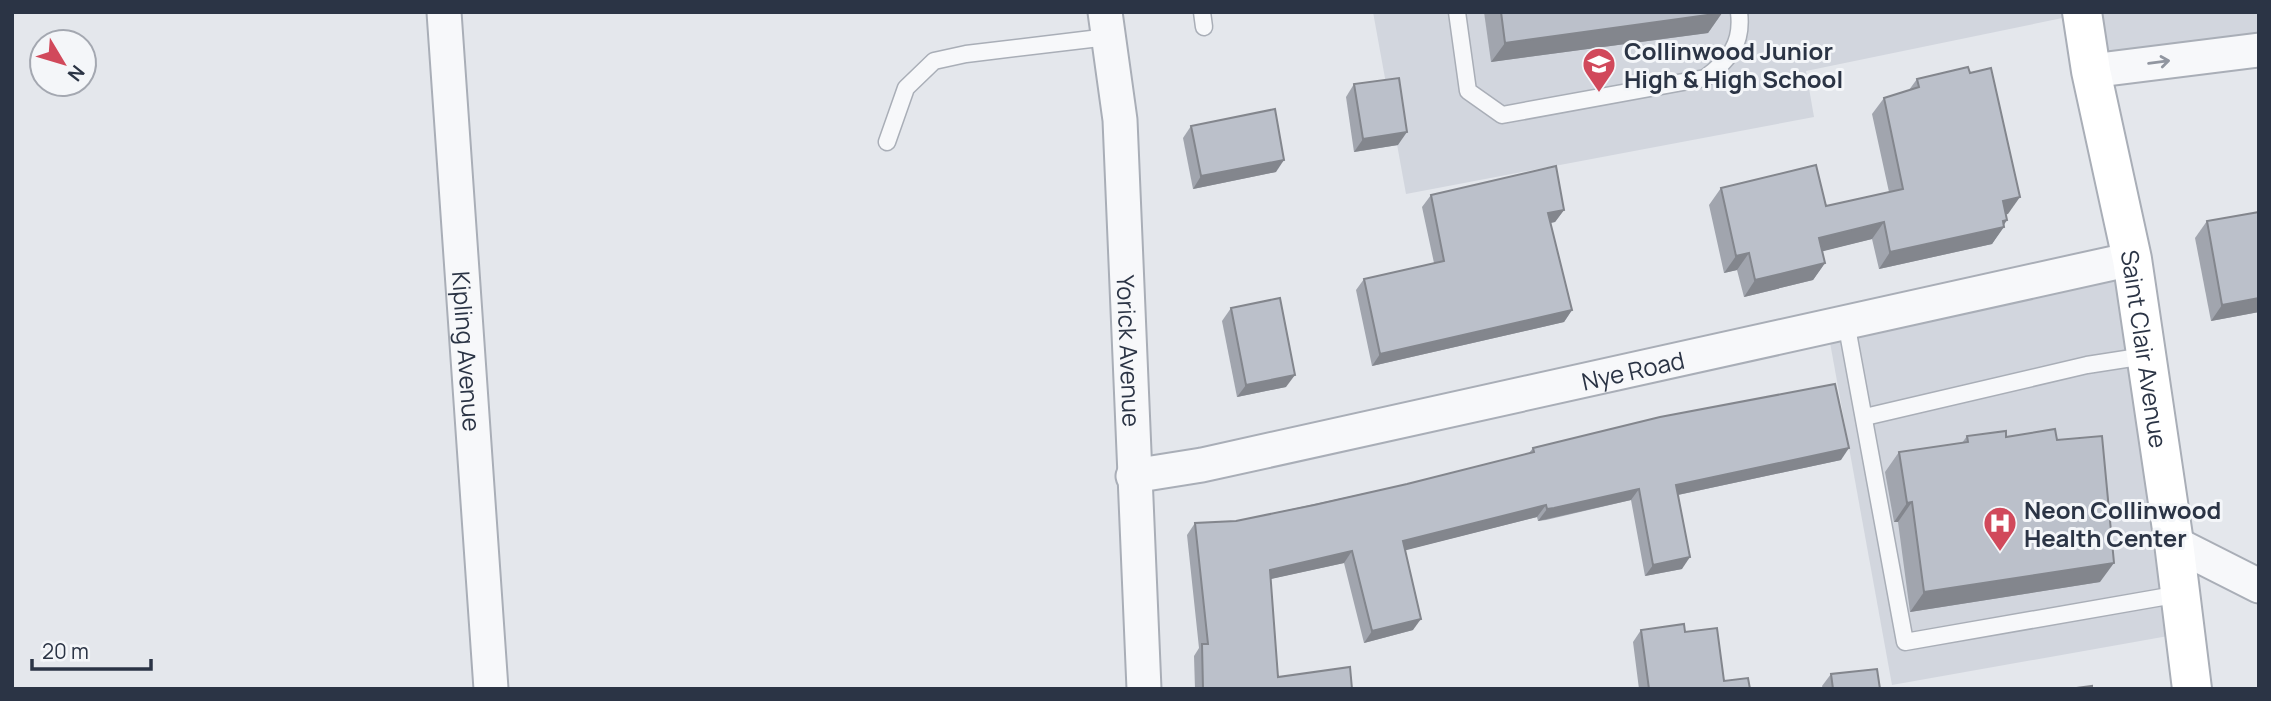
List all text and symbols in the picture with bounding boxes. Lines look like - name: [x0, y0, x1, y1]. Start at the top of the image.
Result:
- north arrow: [28, 28, 98, 98]
- place label: Collinwood Junior High & High School: [1624, 34, 1843, 95]
- school or university icon: Collinwood Junior High & High School: [1580, 45, 1618, 94]
- one-way arrow: [2147, 56, 2170, 69]
- text: N: [62, 60, 91, 87]
- street label: Saint Clair Avenue: [2114, 247, 2176, 450]
- street label: Kipling Avenue: [446, 270, 490, 433]
- street label: Yorick Avenue: [1110, 274, 1149, 427]
- street label: Nye Road: [1578, 342, 1687, 397]
- place label: Neon Collinwood Health Center: [2024, 493, 2221, 554]
- hospital icon: Neon Collinwood Health Center: [1981, 504, 2019, 553]
- scale bar: [32, 628, 150, 672]
- text: 20 m: [42, 637, 89, 665]

